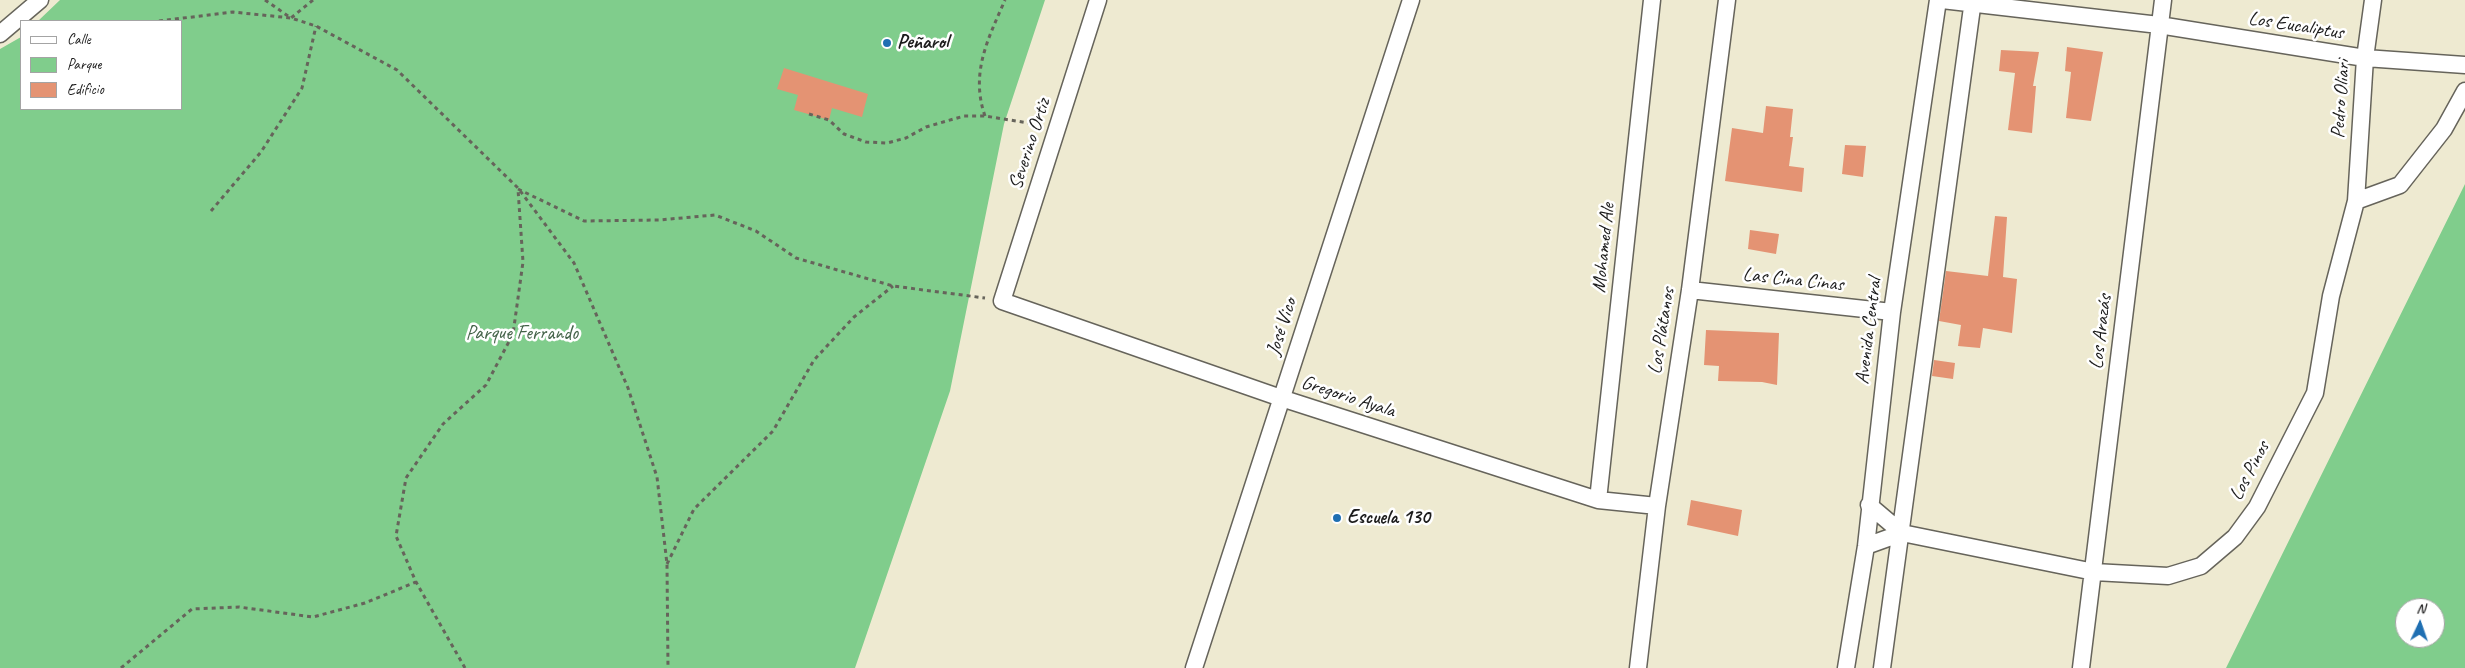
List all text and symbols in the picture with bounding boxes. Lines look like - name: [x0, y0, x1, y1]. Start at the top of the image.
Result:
- street label: Los Eucaliptus: [2247, 7, 2345, 45]
- legend: [20, 20, 182, 110]
- text: Calle: [67, 30, 91, 49]
- place label: Peñarol: [897, 31, 949, 55]
- marker: Peñarol: [881, 37, 893, 49]
- text: Parque: [67, 55, 101, 74]
- street label: Pedro Oliari: [2326, 59, 2356, 139]
- text: Edificio: [67, 80, 104, 99]
- street label: Severino Ortiz: [1004, 95, 1056, 193]
- street label: Mohamed Ale: [1587, 202, 1621, 294]
- street label: Las Cina Cinas: [1742, 263, 1844, 297]
- street label: Avenida Central: [1851, 277, 1887, 385]
- street label: Los Plátanos: [1643, 286, 1681, 376]
- street label: Los Arazás: [2085, 293, 2117, 371]
- street label: José Vico: [1261, 295, 1303, 359]
- park label: Parque Ferrando: [466, 322, 578, 346]
- street label: Gregorio Ayala: [1298, 371, 1398, 423]
- street label: Los Pinos: [2225, 437, 2275, 505]
- place label: Escuela 130: [1347, 506, 1430, 530]
- marker: Escuela 130: [1331, 512, 1343, 524]
- north arrow: [2395, 598, 2445, 648]
- text: N: [2416, 600, 2426, 617]

